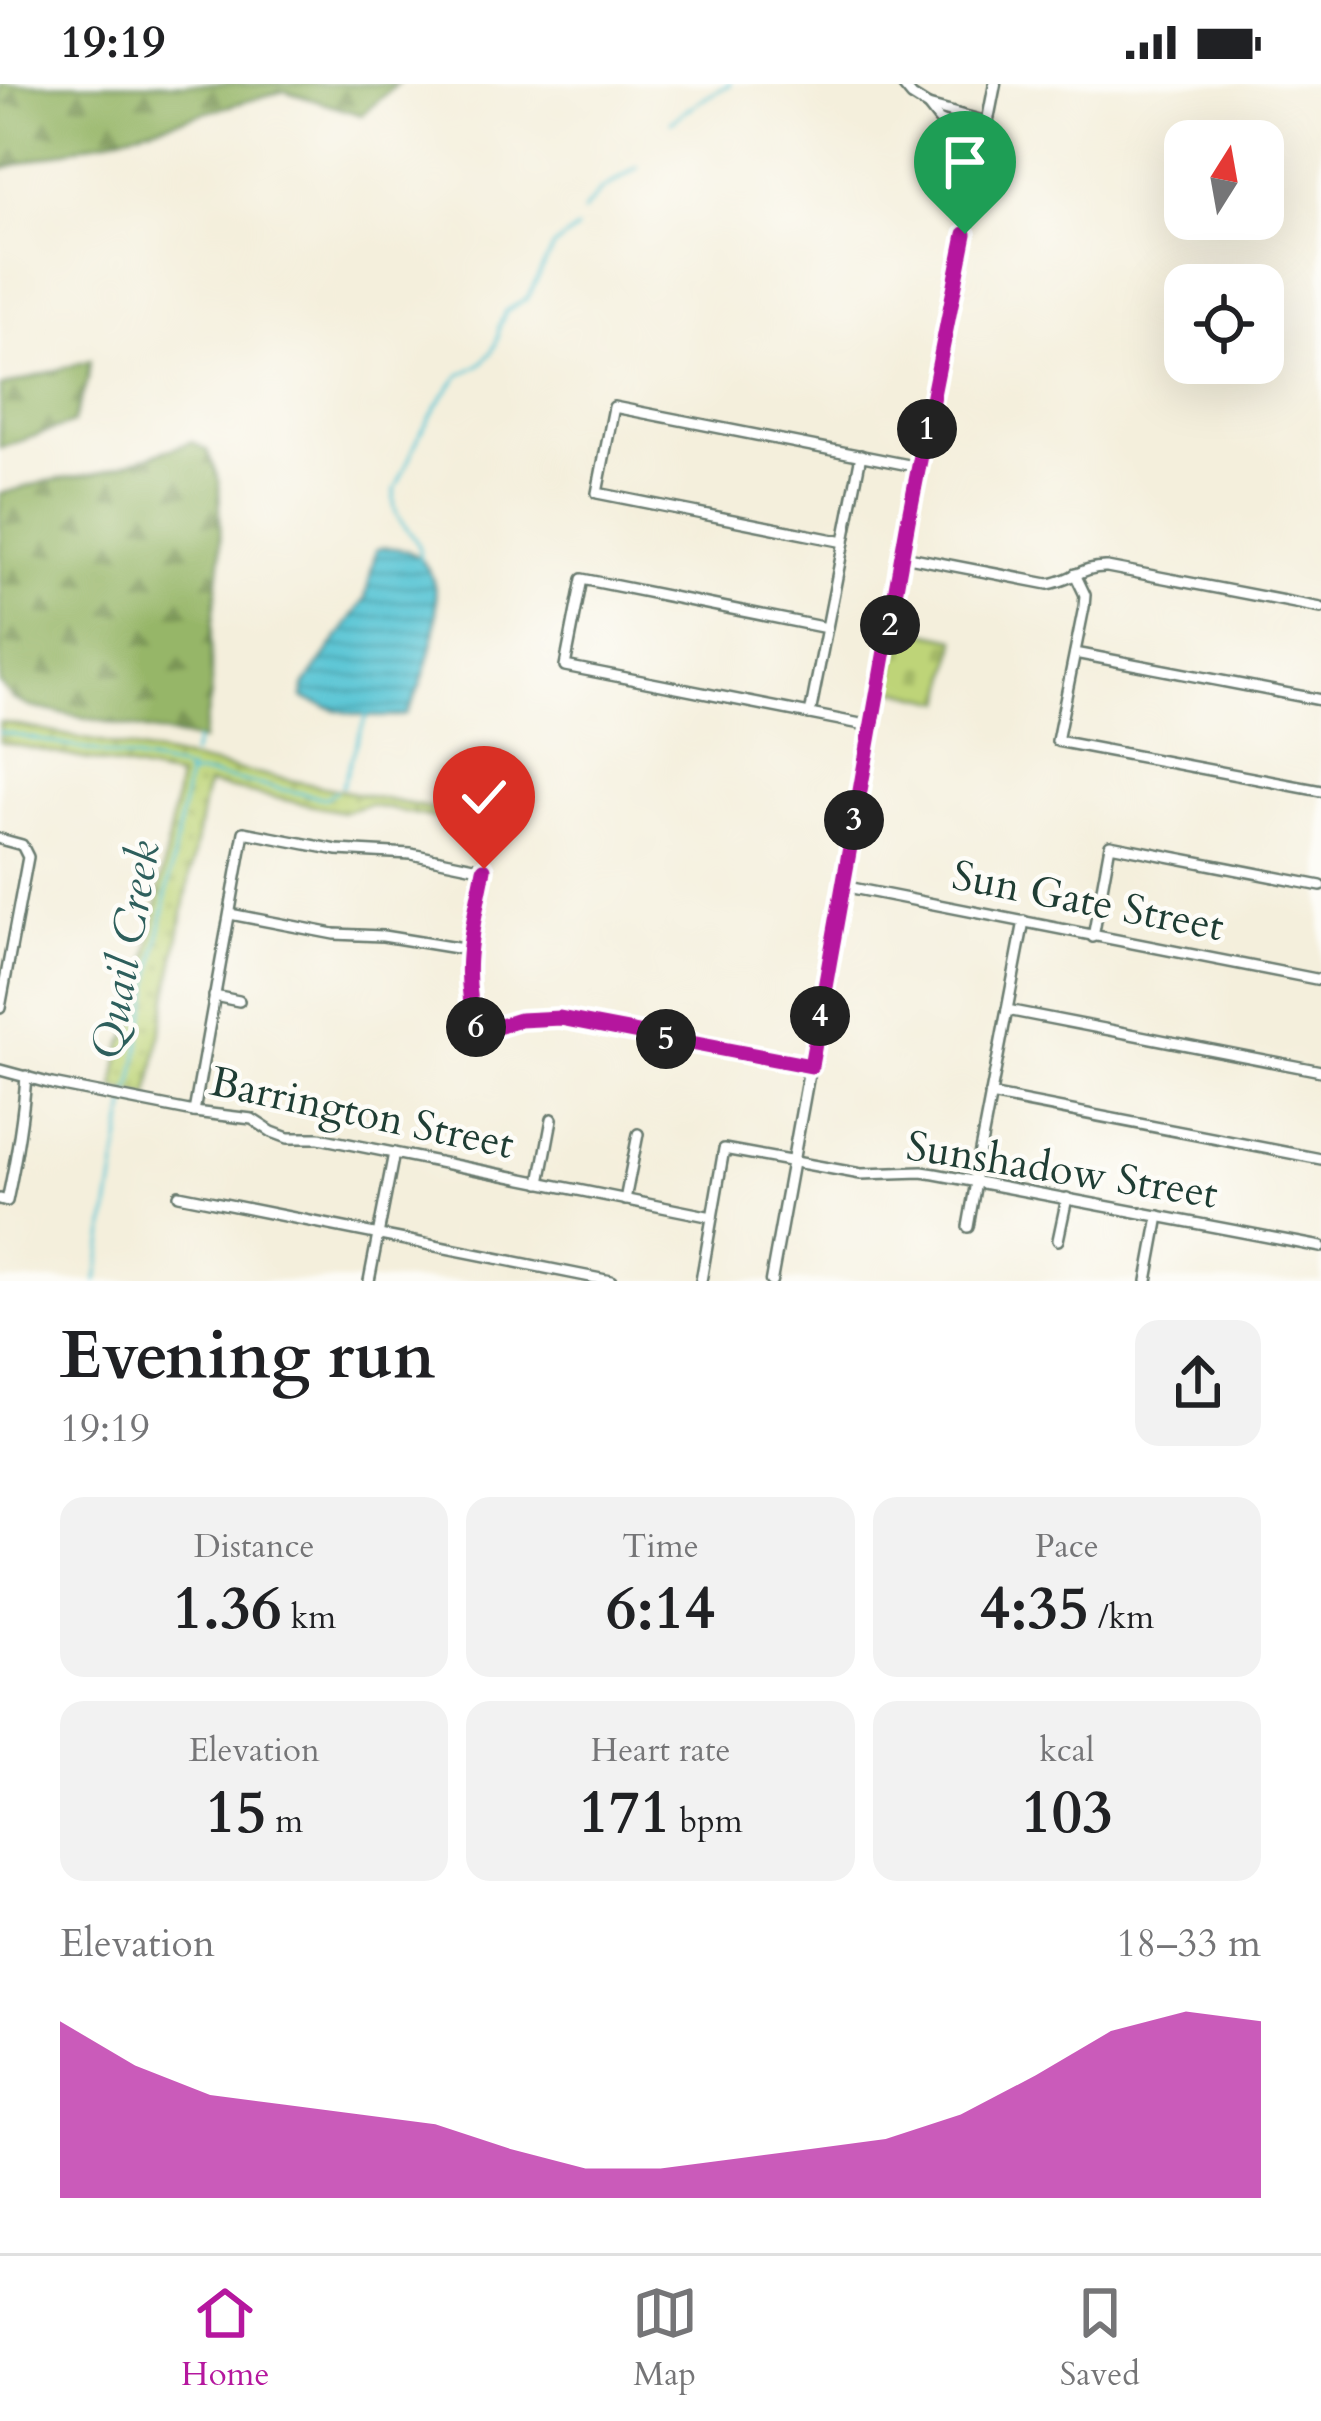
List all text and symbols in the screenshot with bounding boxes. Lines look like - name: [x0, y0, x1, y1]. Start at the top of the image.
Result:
- text: 19:19: [60, 12, 165, 73]
- pin: [914, 111, 1016, 234]
- north arrow: [1164, 120, 1284, 240]
- map controls: [1164, 120, 1284, 384]
- icon: arrive: [932, 129, 998, 195]
- button: locate: [1164, 264, 1284, 384]
- pin: 1: [897, 399, 957, 459]
- text: 1: [919, 406, 935, 451]
- pin: 2: [860, 595, 920, 655]
- text: 2: [882, 602, 898, 647]
- pin: [433, 746, 535, 869]
- icon: check: [451, 764, 517, 830]
- pin: 3: [824, 790, 884, 850]
- text: 3: [846, 797, 862, 842]
- water label: Quail Creek: [77, 836, 175, 1064]
- street label: Sun Gate Street: [947, 847, 1229, 955]
- pin: 4: [790, 986, 850, 1046]
- text: 4: [812, 993, 828, 1038]
- pin: 6: [446, 997, 506, 1057]
- text: 6: [468, 1004, 484, 1049]
- pin: 5: [636, 1009, 696, 1069]
- text: 5: [658, 1016, 674, 1061]
- street label: Barrington Street: [205, 1053, 519, 1173]
- street label: Sunshadow Street: [902, 1117, 1222, 1223]
- text: Evening run: [60, 1312, 435, 1401]
- button: share: [1135, 1320, 1261, 1446]
- text: 19:19: [60, 1402, 150, 1455]
- text: Distance: [194, 1524, 314, 1569]
- text: Time: [622, 1524, 699, 1569]
- text: Pace: [1035, 1524, 1099, 1569]
- text: 1.36: [172, 1569, 282, 1650]
- text: 6:14: [606, 1569, 715, 1650]
- text: 4:35: [979, 1569, 1089, 1650]
- text: km: [282, 1595, 336, 1640]
- text: /km: [1089, 1595, 1154, 1640]
- text: Elevation: [189, 1728, 320, 1773]
- text: Heart rate: [591, 1728, 730, 1773]
- text: kcal: [1039, 1728, 1095, 1773]
- text: 15: [205, 1773, 267, 1854]
- text: 171: [578, 1773, 671, 1854]
- text: 103: [1021, 1773, 1113, 1854]
- text: m: [267, 1799, 303, 1844]
- text: bpm: [671, 1799, 743, 1844]
- text: Elevation: [60, 1917, 215, 1970]
- text: 18–33 m: [1116, 1917, 1261, 1970]
- tab: Home: [181, 2280, 269, 2397]
- tab: Map: [632, 2280, 698, 2397]
- tab: Saved: [1060, 2280, 1140, 2397]

